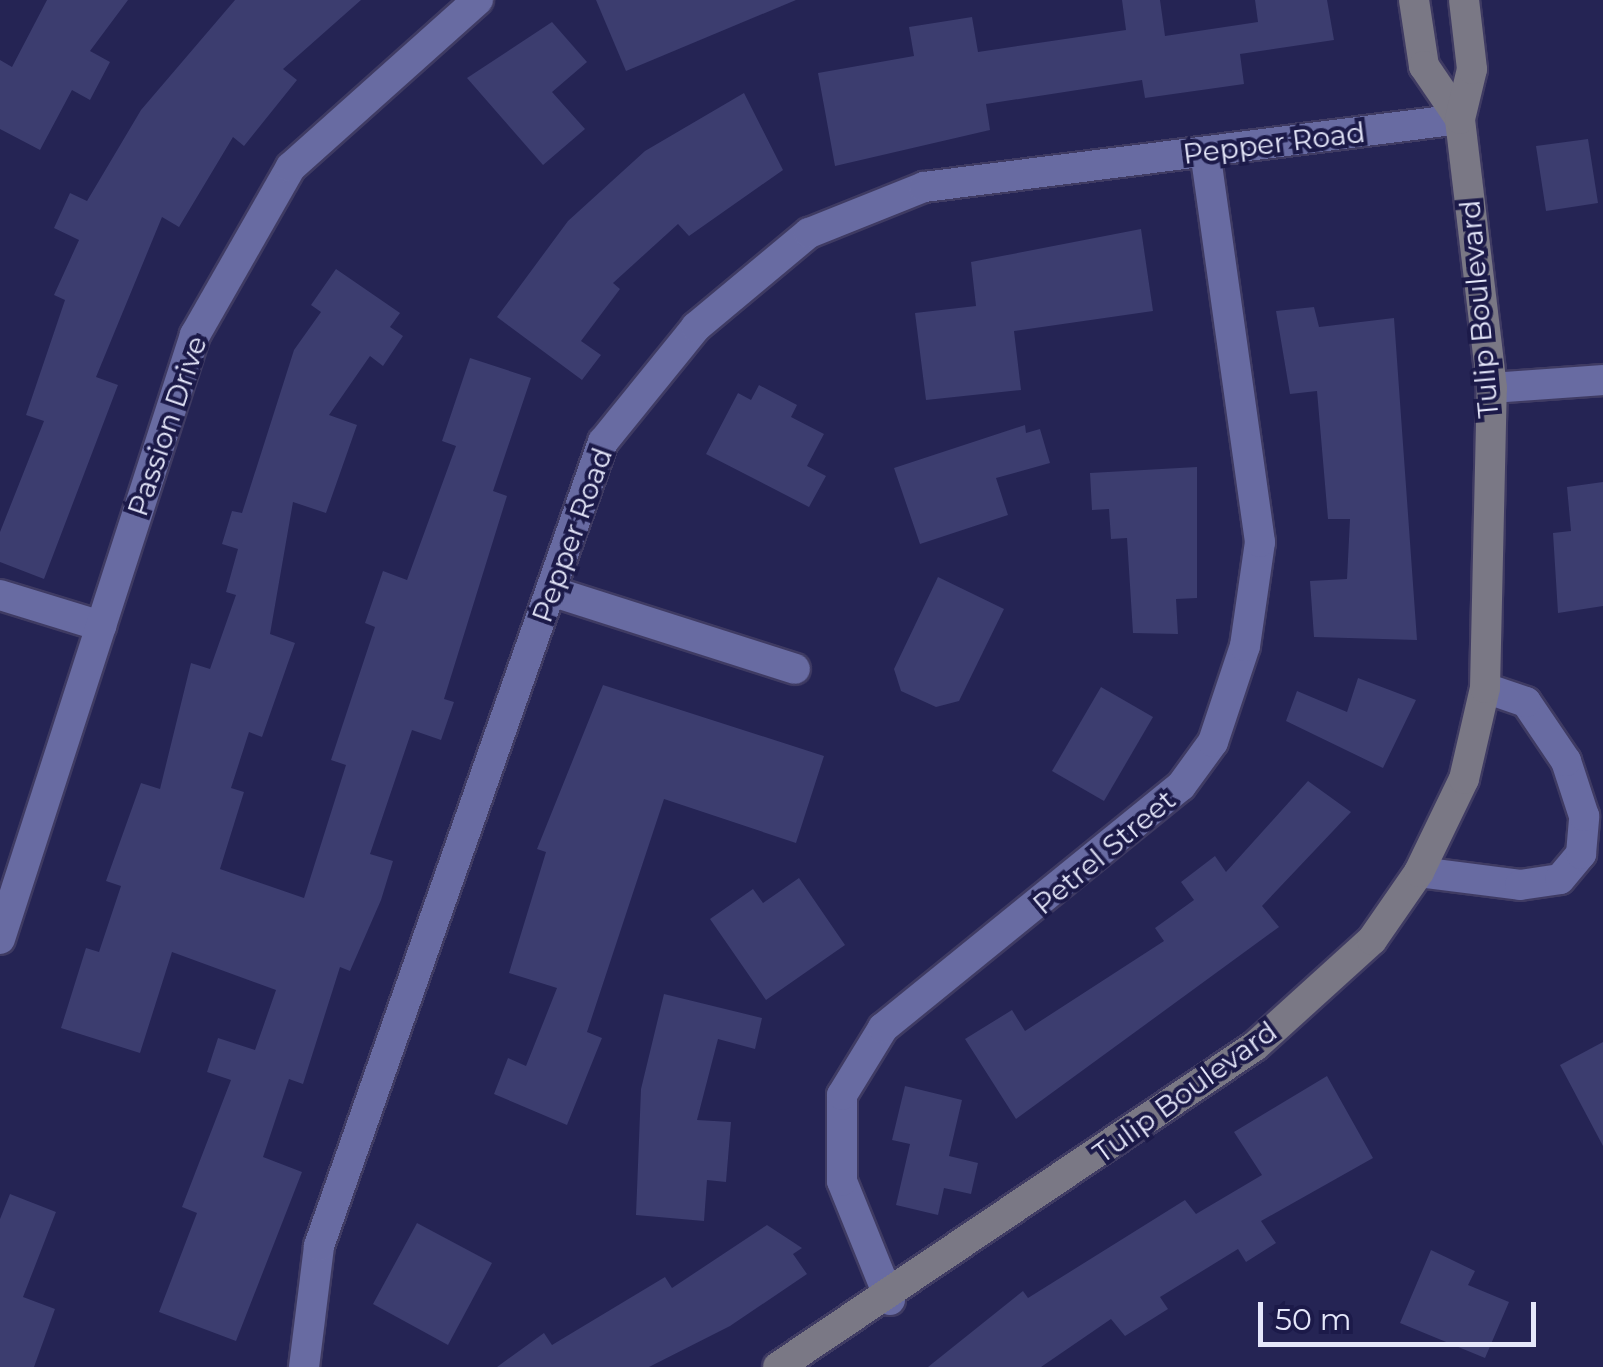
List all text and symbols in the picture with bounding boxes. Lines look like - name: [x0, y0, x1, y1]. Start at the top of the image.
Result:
- street label: Pepper Road: [1181, 115, 1367, 171]
- street label: Tulip Boulevard: [1453, 199, 1505, 419]
- street label: Passion Drive: [120, 332, 214, 520]
- street label: Pepper Road: [525, 443, 619, 627]
- street label: Petrel Street: [1026, 783, 1182, 921]
- street label: Tulip Boulevard: [1087, 1014, 1283, 1170]
- scale bar: [1263, 1282, 1540, 1344]
- text: 50 m: [1275, 1301, 1352, 1338]

